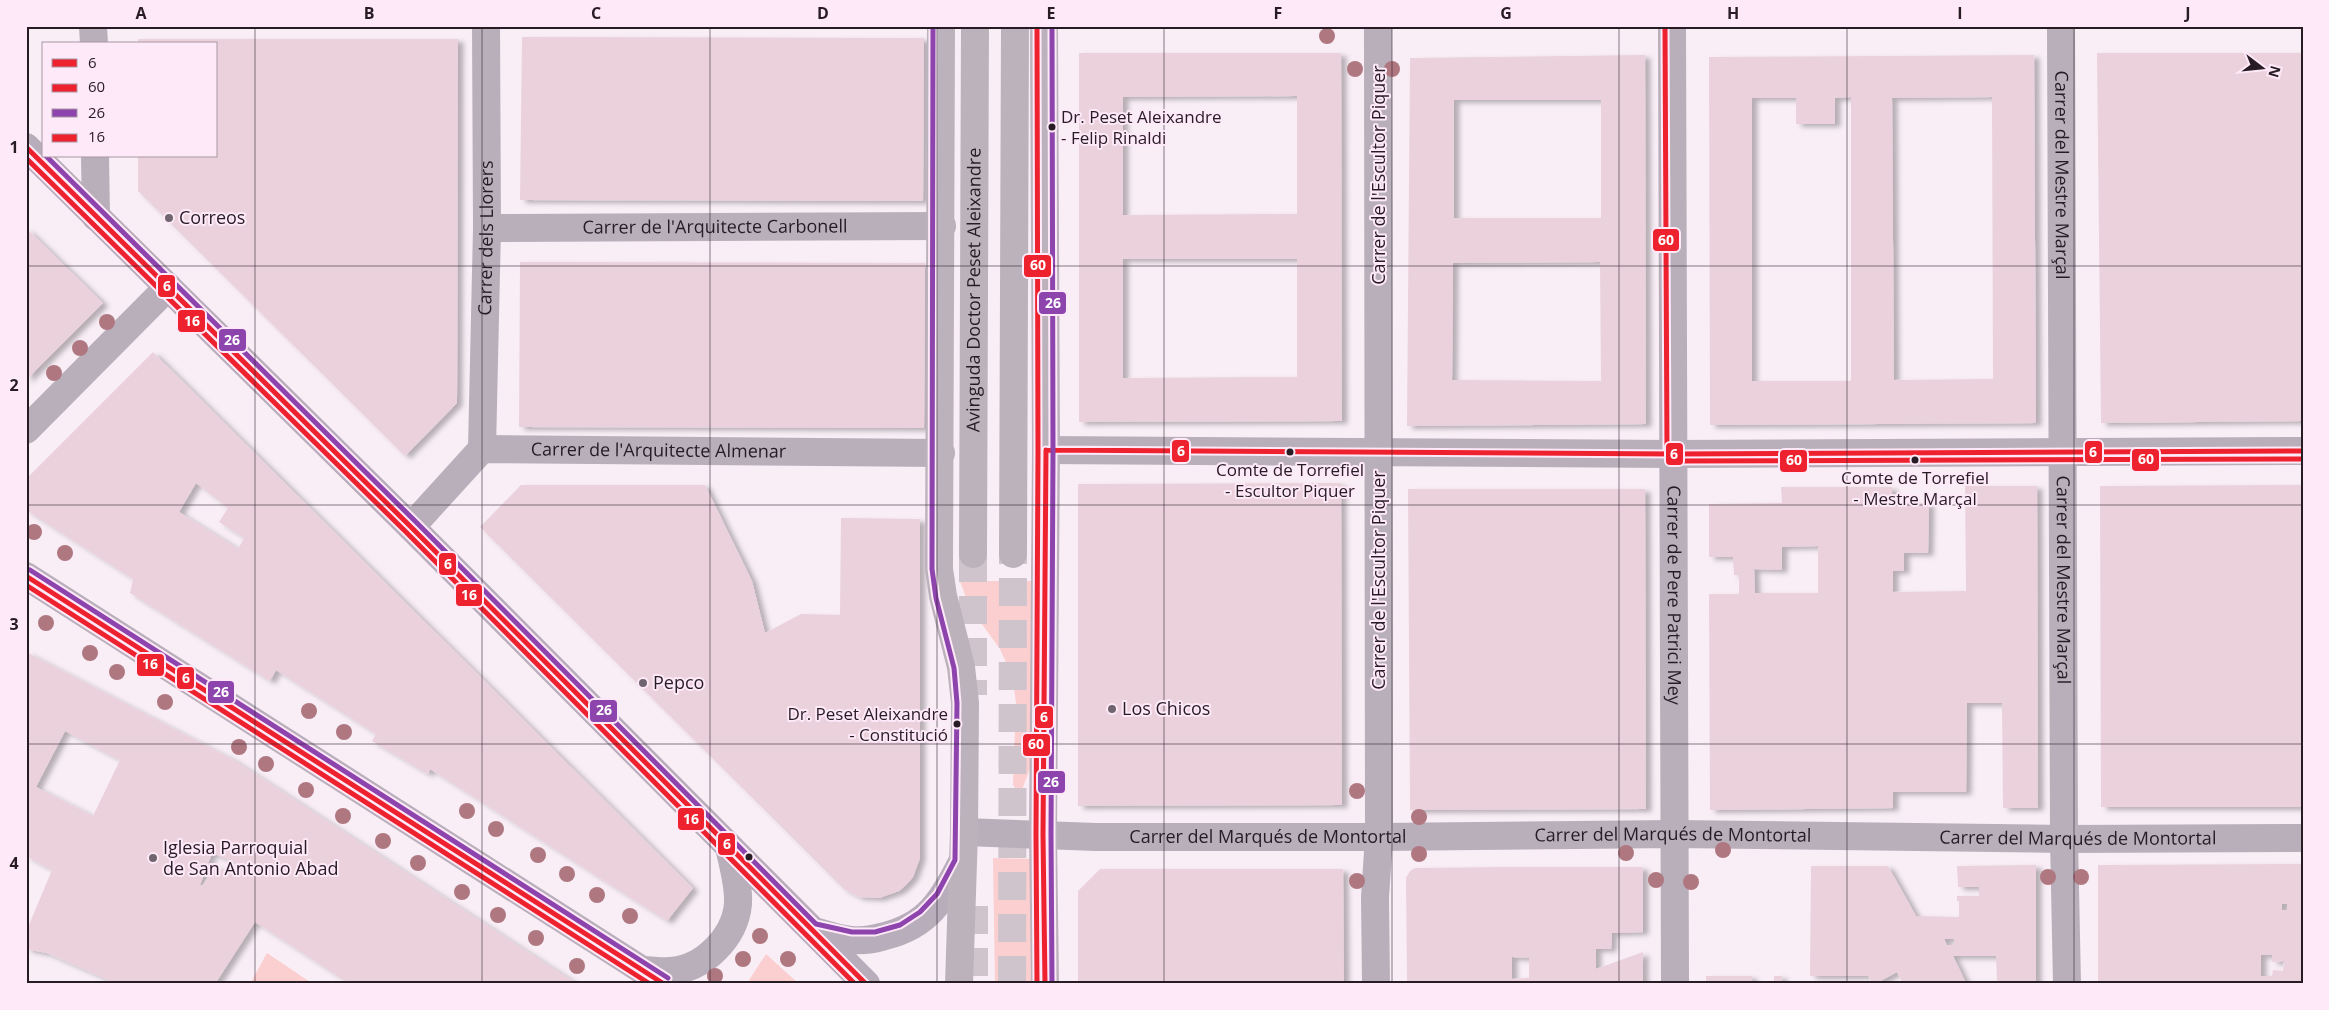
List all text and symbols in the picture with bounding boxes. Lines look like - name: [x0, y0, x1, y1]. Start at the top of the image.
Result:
- text: A: [135, 2, 147, 24]
- text: B: [364, 2, 374, 24]
- text: C: [591, 2, 601, 24]
- text: D: [817, 2, 829, 24]
- text: E: [1047, 2, 1056, 24]
- text: F: [1274, 2, 1282, 24]
- text: G: [1500, 2, 1512, 24]
- text: H: [1727, 2, 1739, 24]
- text: I: [1957, 2, 1963, 24]
- text: J: [2183, 2, 2191, 24]
- legend: [42, 42, 218, 158]
- north arrow: [2236, 42, 2286, 92]
- text: 6: [88, 52, 97, 72]
- text: N: [2264, 64, 2286, 80]
- street label: Carrer de l'Escultor Piquer: [1366, 65, 1390, 285]
- street label: Carrer del Mestre Marçal: [2050, 71, 2075, 279]
- text: 60: [88, 76, 105, 96]
- text: 26: [88, 102, 105, 122]
- place label: Dr. Peset Aleixandre - Felip Rinaldi: [1061, 105, 1222, 149]
- marker: Dr. Peset Aleixandre - Felip Rinaldi: [1047, 122, 1057, 132]
- text: 16: [88, 126, 105, 146]
- text: 1: [9, 136, 19, 158]
- street label: Avinguda Doctor Peset Aleixandre: [960, 148, 986, 432]
- street label: Carrer dels Llorers: [472, 160, 498, 316]
- place label: Correos: [179, 205, 245, 229]
- marker: Correos: [163, 212, 175, 224]
- street label: Carrer de l'Arquitecte Carbonell: [582, 213, 848, 239]
- line badge: 60: [1652, 228, 1680, 252]
- text: 60: [1658, 230, 1674, 249]
- line badge: 60: [1023, 254, 1052, 278]
- text: 60: [1030, 255, 1046, 274]
- line badge: 6: [157, 274, 176, 298]
- text: 6: [163, 276, 171, 295]
- line badge: 26: [1038, 291, 1067, 315]
- text: 26: [1045, 293, 1061, 312]
- line badge: 16: [177, 309, 206, 333]
- text: 16: [184, 311, 200, 330]
- line badge: 26: [218, 328, 247, 352]
- text: 26: [224, 330, 240, 349]
- text: 2: [9, 374, 19, 396]
- street label: Carrer de l'Arquitecte Almenar: [531, 436, 787, 463]
- line badge: 6: [1171, 439, 1190, 463]
- line badge: 6: [2084, 440, 2103, 464]
- text: 6: [1177, 441, 1185, 460]
- line badge: 6: [1665, 442, 1684, 466]
- text: 6: [2089, 442, 2097, 461]
- text: 6: [1670, 444, 1678, 463]
- marker: Comte de Torrefiel - Escultor Piquer: [1285, 447, 1295, 457]
- line badge: 60: [2131, 448, 2160, 472]
- line badge: 60: [1779, 449, 1808, 473]
- text: 60: [2138, 449, 2154, 468]
- text: 60: [1786, 450, 1802, 469]
- marker: Comte de Torrefiel - Mestre Marçal: [1910, 455, 1920, 465]
- place label: Comte de Torrefiel - Escultor Piquer: [1216, 458, 1364, 502]
- place label: Comte de Torrefiel - Mestre Marçal: [1841, 466, 1989, 510]
- street label: Carrer de l'Escultor Piquer: [1366, 470, 1390, 690]
- street label: Carrer del Mestre Marçal: [2052, 476, 2076, 684]
- street label: Carrer de Pere Patrici Mey: [1662, 485, 1687, 706]
- line badge: 6: [438, 552, 457, 576]
- text: 6: [444, 554, 452, 573]
- line badge: 16: [455, 583, 483, 607]
- text: 16: [461, 585, 477, 604]
- text: 3: [9, 613, 19, 635]
- line badge: 16: [136, 653, 165, 677]
- text: 16: [142, 654, 158, 673]
- line badge: 6: [176, 666, 195, 690]
- text: 6: [182, 668, 190, 687]
- place label: Pepco: [653, 670, 704, 694]
- marker: Pepco: [637, 677, 649, 689]
- line badge: 26: [207, 680, 235, 704]
- text: 26: [213, 682, 229, 701]
- place label: Los Chicos: [1122, 696, 1210, 720]
- line badge: 26: [589, 699, 618, 723]
- text: 26: [596, 700, 612, 719]
- place label: Dr. Peset Aleixandre - Constitució: [787, 702, 948, 746]
- marker: Los Chicos: [1106, 703, 1118, 715]
- line badge: 6: [1034, 705, 1054, 729]
- text: 6: [1040, 707, 1048, 726]
- marker: Dr. Peset Aleixandre - Constitució: [952, 719, 962, 729]
- line badge: 60: [1022, 733, 1051, 757]
- text: 60: [1028, 734, 1044, 753]
- line badge: 26: [1037, 770, 1066, 794]
- text: 26: [1043, 772, 1059, 791]
- line badge: 16: [677, 807, 705, 831]
- text: 16: [683, 809, 699, 828]
- street label: Carrer del Marqués de Montortal: [1534, 821, 1812, 847]
- street label: Carrer del Marqués de Montortal: [1129, 824, 1407, 848]
- street label: Carrer del Marqués de Montortal: [1939, 824, 2216, 850]
- line badge: 6: [717, 832, 736, 856]
- text: 6: [723, 834, 731, 853]
- place label: Iglesia Parroquial de San Antonio Abad: [163, 835, 339, 880]
- text: 4: [9, 852, 19, 874]
- marker: Iglesia Parroquial de San Antonio Abad: [147, 852, 159, 864]
- unlabelled marker: [744, 852, 754, 862]

